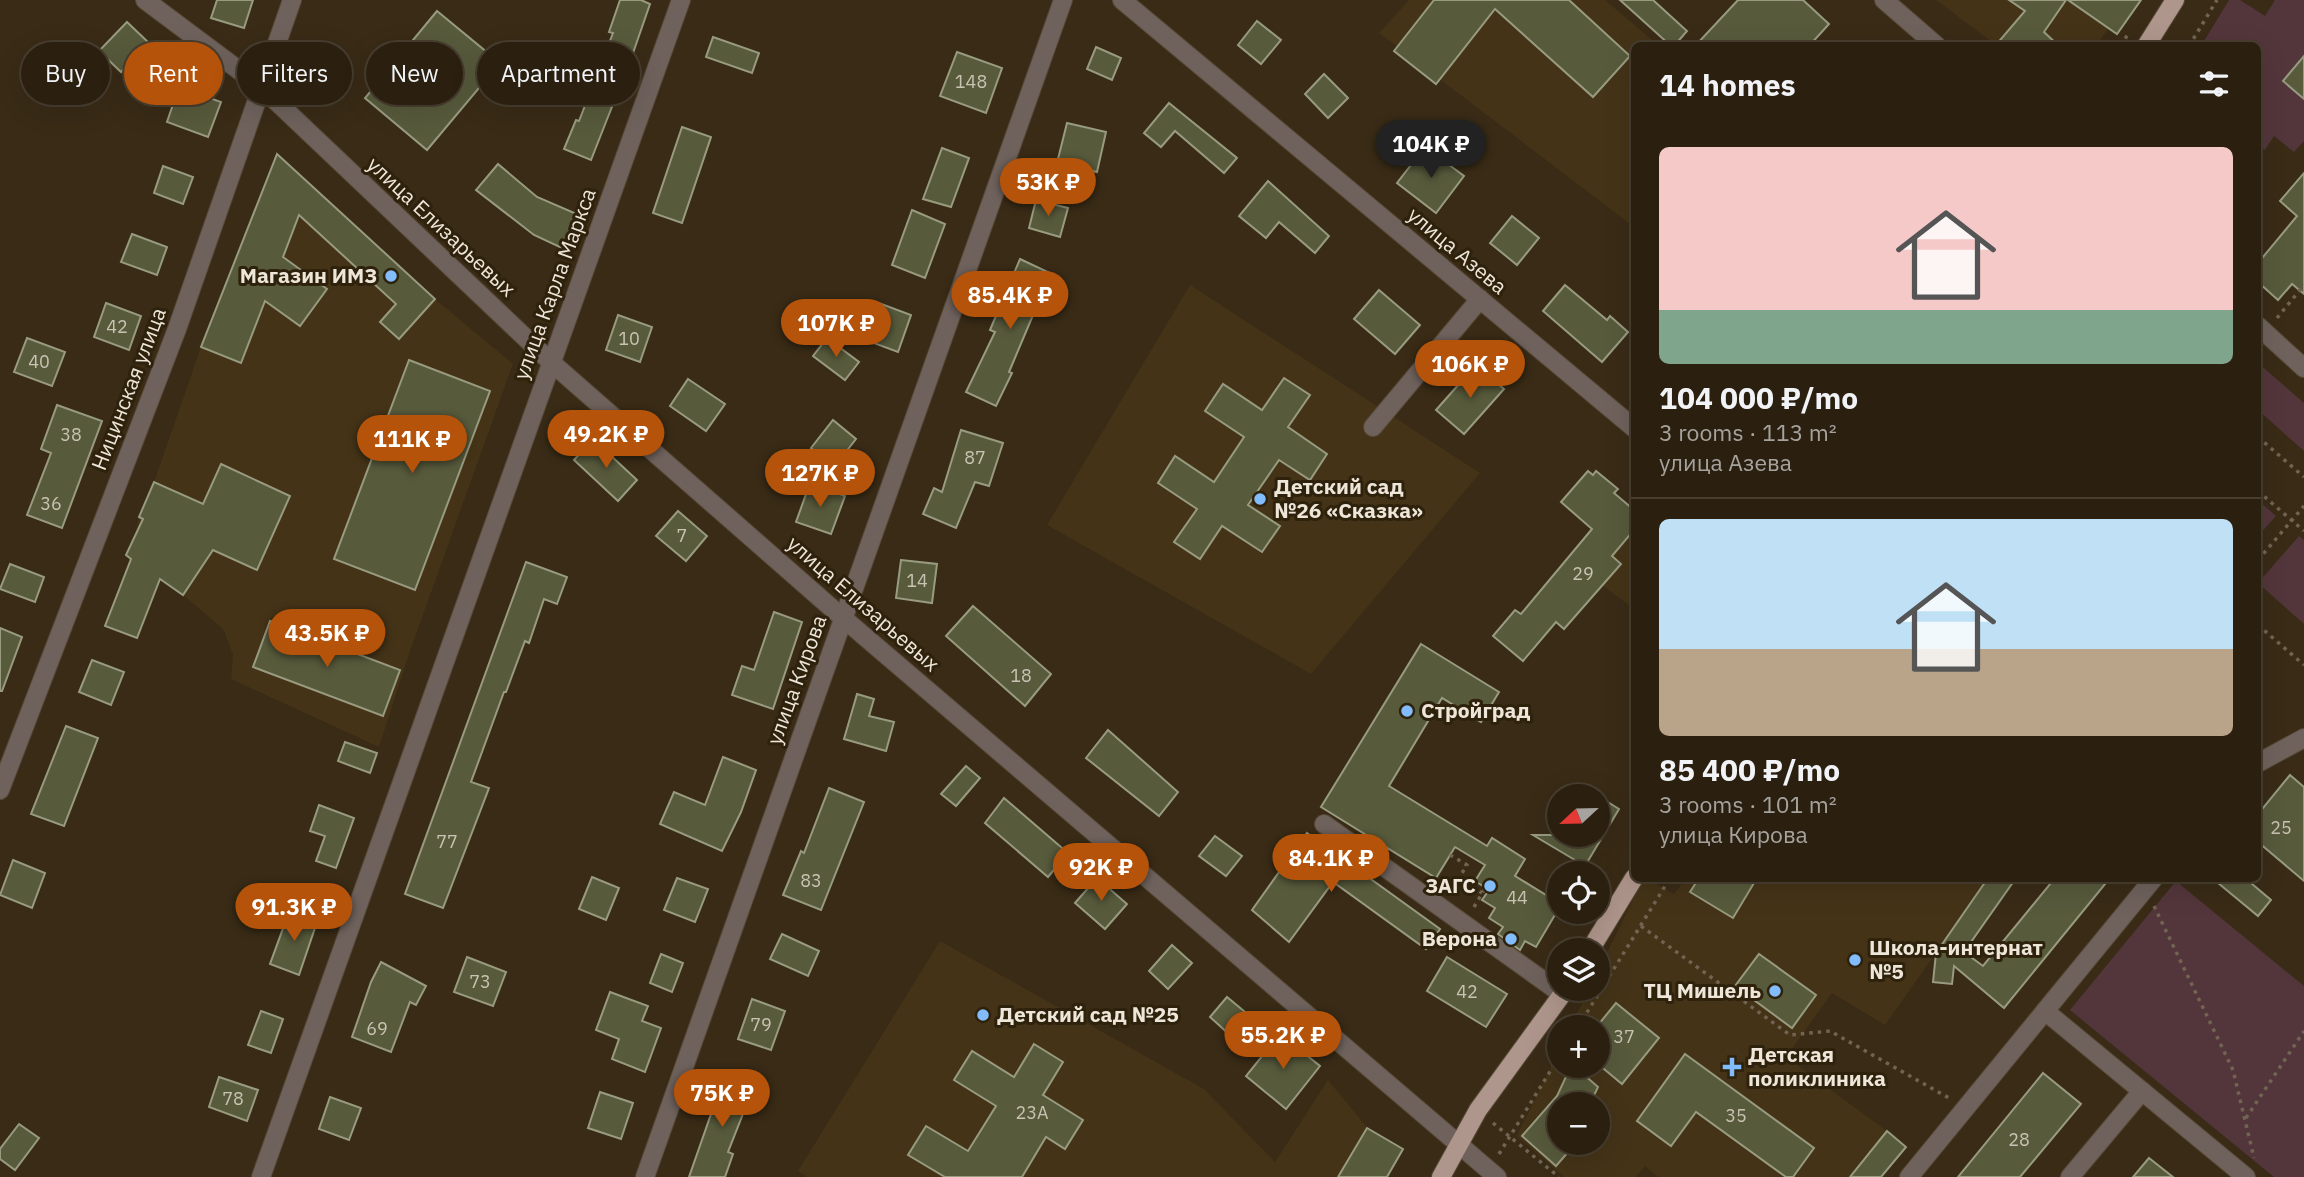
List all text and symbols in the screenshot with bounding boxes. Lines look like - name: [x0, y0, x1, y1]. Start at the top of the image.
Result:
- chip: Buy: [21, 42, 110, 105]
- chip: Rent: [124, 42, 223, 105]
- chip: Filters: [237, 42, 352, 105]
- chip: New: [366, 42, 463, 105]
- chip: Apartment: [477, 42, 640, 105]
- text: 14 homes: [1659, 65, 1796, 104]
- icon: filters: [2195, 65, 2233, 103]
- house number: 148: [955, 70, 987, 93]
- pin: 104K ₽: [1374, 120, 1488, 180]
- text: 104K ₽: [1392, 128, 1470, 158]
- street label: улица Елизарьевых: [361, 150, 522, 303]
- pin: 53K ₽: [999, 158, 1097, 218]
- text: 53K ₽: [1016, 166, 1080, 196]
- street label: улица Карла Маркса: [506, 184, 602, 383]
- icon: home: [1883, 192, 2009, 318]
- street label: улица Азева: [1402, 200, 1513, 300]
- place label: Магазин ИМЗ: [240, 261, 377, 289]
- marker: Магазин ИМЗ: [383, 268, 399, 284]
- pin: 85.4K ₽: [945, 272, 1075, 331]
- text: 85.4K ₽: [967, 279, 1053, 309]
- pin: 107K ₽: [779, 300, 893, 359]
- street label: Ницинская улица: [84, 303, 172, 474]
- text: 107K ₽: [797, 307, 875, 337]
- house number: 42: [106, 315, 128, 338]
- house number: 10: [618, 327, 640, 350]
- pin: 106K ₽: [1413, 340, 1527, 400]
- text: 106K ₽: [1431, 348, 1509, 378]
- house number: 40: [28, 350, 50, 373]
- text: 104 000 ₽/mo: [1659, 378, 1858, 417]
- pin: 49.2K ₽: [541, 410, 671, 470]
- pin: 111K ₽: [355, 416, 469, 475]
- text: 3 rooms · 113 m²: [1659, 417, 1837, 447]
- text: 49.2K ₽: [563, 418, 649, 448]
- house number: 38: [60, 423, 82, 446]
- text: 111K ₽: [373, 423, 451, 453]
- house number: 87: [964, 446, 986, 469]
- text: улица Азева: [1659, 447, 1792, 477]
- pin: 127K ₽: [763, 449, 877, 509]
- text: 127K ₽: [781, 457, 859, 487]
- place label: Детский сад №26 «Сказка»: [1274, 472, 1423, 524]
- marker: Детский сад №26 «Сказка»: [1252, 491, 1268, 507]
- house number: 36: [40, 492, 62, 515]
- house number: 7: [677, 524, 687, 547]
- street label: улица Елизарьевых: [781, 529, 946, 677]
- house number: 29: [1572, 562, 1594, 585]
- icon: home: [1883, 564, 2009, 690]
- house number: 14: [906, 569, 928, 592]
- pin: 43.5K ₽: [262, 610, 392, 669]
- street label: улица Кирова: [760, 611, 832, 748]
- text: 43.5K ₽: [284, 617, 370, 647]
- house number: 18: [1010, 664, 1032, 687]
- place label: Стройград: [1421, 696, 1531, 724]
- marker: Стройград: [1399, 703, 1415, 719]
- text: 85 400 ₽/mo: [1659, 750, 1840, 789]
- north arrow: [1547, 784, 1610, 847]
- map controls: [1547, 784, 1610, 1155]
- text: 3 rooms · 101 m²: [1659, 789, 1837, 819]
- house number: 25: [2270, 816, 2292, 839]
- text: улица Кирова: [1659, 819, 1808, 849]
- house number: 77: [436, 830, 458, 853]
- pin: 84.1K ₽: [1266, 834, 1396, 894]
- text: 84.1K ₽: [1288, 842, 1374, 872]
- pin: 92K ₽: [1052, 844, 1150, 903]
- text: 92K ₽: [1069, 851, 1133, 881]
- button: locate: [1547, 861, 1610, 924]
- house number: 83: [800, 869, 822, 892]
- place label: ЗАГС: [1425, 871, 1476, 899]
- marker: ЗАГС: [1482, 878, 1498, 894]
- pin: 91.3K ₽: [229, 884, 359, 943]
- house number: 44: [1506, 886, 1528, 909]
- text: 91.3K ₽: [251, 891, 337, 921]
- place label: Верона: [1422, 924, 1497, 952]
- marker: Верона: [1503, 931, 1519, 947]
- place label: Школа-интернат №5: [1869, 933, 2043, 985]
- button: layers: [1547, 938, 1610, 1001]
- marker: Школа-интернат №5: [1847, 952, 1863, 968]
- house number: 73: [469, 970, 491, 993]
- place label: ТЦ Мишель: [1643, 976, 1761, 1004]
- house number: 42: [1456, 980, 1478, 1003]
- marker: ТЦ Мишель: [1767, 983, 1783, 999]
- place label: Детский сад №25: [997, 1000, 1179, 1028]
- marker: Детский сад №25: [975, 1007, 991, 1023]
- pin: 55.2K ₽: [1218, 1012, 1348, 1071]
- house number: 79: [750, 1013, 772, 1036]
- button: +: [1547, 1015, 1610, 1078]
- house number: 69: [366, 1017, 388, 1040]
- text: 55.2K ₽: [1240, 1019, 1326, 1049]
- house number: 37: [1613, 1025, 1635, 1048]
- place label: Детская поликлиника: [1748, 1040, 1886, 1092]
- marker: Детская поликлиника: [1722, 1057, 1742, 1077]
- pin: 75K ₽: [673, 1070, 771, 1129]
- text: 75K ₽: [690, 1077, 754, 1107]
- house number: 78: [222, 1087, 244, 1110]
- button: −: [1547, 1092, 1610, 1155]
- house number: 23А: [1015, 1101, 1049, 1124]
- house number: 35: [1725, 1104, 1747, 1127]
- house number: 28: [2008, 1128, 2030, 1151]

